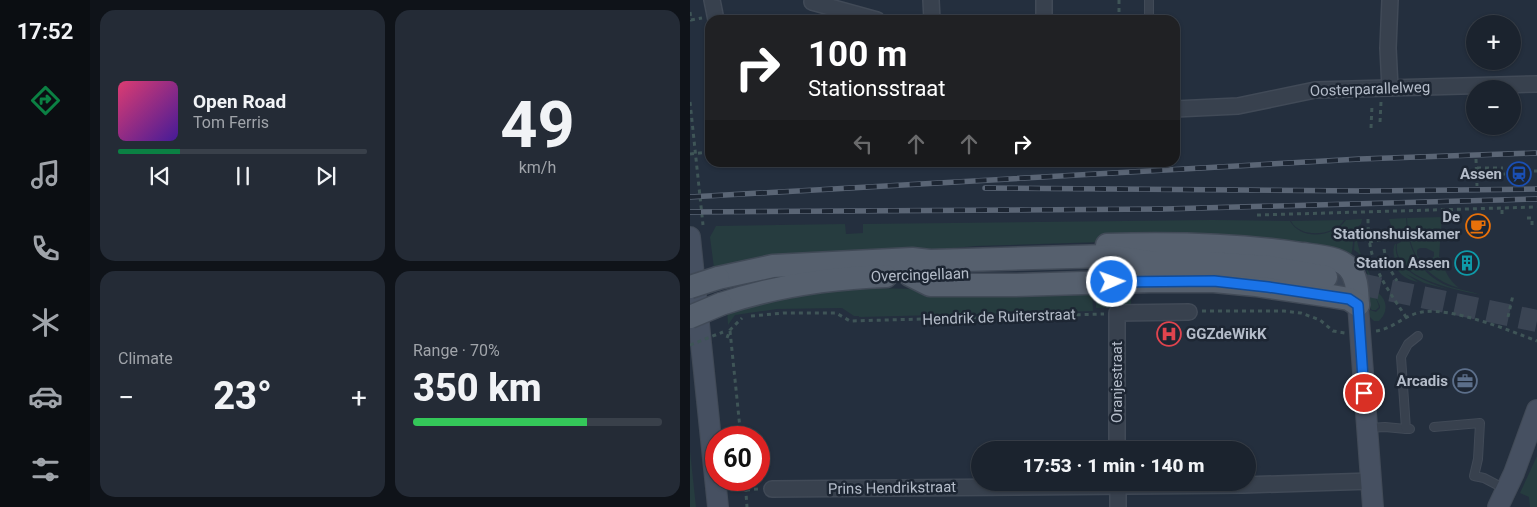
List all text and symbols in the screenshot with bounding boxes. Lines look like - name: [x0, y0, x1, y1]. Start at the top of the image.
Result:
- map controls: [1466, 15, 1521, 135]
- button: +: [1466, 15, 1521, 70]
- text: 17:52: [17, 19, 73, 44]
- text: 100 m: [808, 34, 907, 75]
- icon: right: [725, 35, 790, 100]
- text: Stationsstraat: [808, 76, 946, 101]
- street label: Oosterparallelweg: [1309, 78, 1431, 100]
- button: −: [1466, 80, 1521, 135]
- icon: directions: [28, 83, 63, 118]
- text: 49: [500, 87, 575, 163]
- text: Open Road: [193, 90, 286, 113]
- text: Tom Ferris: [193, 113, 269, 132]
- icon: left: [849, 130, 877, 158]
- icon: ahead: [902, 130, 930, 158]
- icon: ahead: [955, 130, 983, 158]
- icon: right: [1008, 130, 1036, 158]
- icon: music: [28, 157, 63, 192]
- text: km/h: [519, 158, 556, 177]
- station icon: Assen: [1506, 161, 1532, 187]
- icon: previous: [146, 162, 174, 190]
- icon: pause: [229, 162, 257, 190]
- icon: next: [312, 162, 340, 190]
- place label: Assen: [1460, 165, 1502, 183]
- place label: De Stationshuiskamer: [1333, 208, 1460, 243]
- cafe icon: De Stationshuiskamer: [1465, 213, 1491, 239]
- icon: phone: [28, 231, 63, 266]
- building icon: Station Assen: [1454, 250, 1480, 276]
- place label: Station Assen: [1356, 254, 1450, 272]
- position arrow: [1085, 255, 1137, 307]
- street label: Overcingellaan: [870, 264, 970, 286]
- icon: climate: [28, 305, 63, 340]
- street label: Hendrik de Ruiterstraat: [922, 305, 1076, 329]
- hospital icon: GGZdeWikK: [1156, 321, 1182, 347]
- place label: GGZdeWikK: [1186, 325, 1267, 343]
- text: Range · 70%: [413, 341, 500, 360]
- street label: Oranjestraat: [1108, 341, 1126, 423]
- text: Climate: [118, 349, 173, 368]
- text: 350 km: [413, 366, 542, 410]
- office icon: Arcadis: [1452, 368, 1478, 394]
- pin: [1343, 372, 1385, 414]
- place label: Arcadis: [1397, 372, 1448, 390]
- text: 23°: [213, 374, 272, 418]
- icon: car: [28, 379, 63, 414]
- icon: arrive: [1350, 379, 1378, 407]
- text: −: [118, 381, 134, 414]
- text: +: [351, 381, 367, 414]
- speed limit sign: 60: [705, 426, 770, 491]
- icon: filters: [28, 452, 63, 487]
- text: 17:53 · 1 min · 140 m: [1022, 454, 1205, 477]
- street label: Prins Hendrikstraat: [828, 478, 956, 498]

